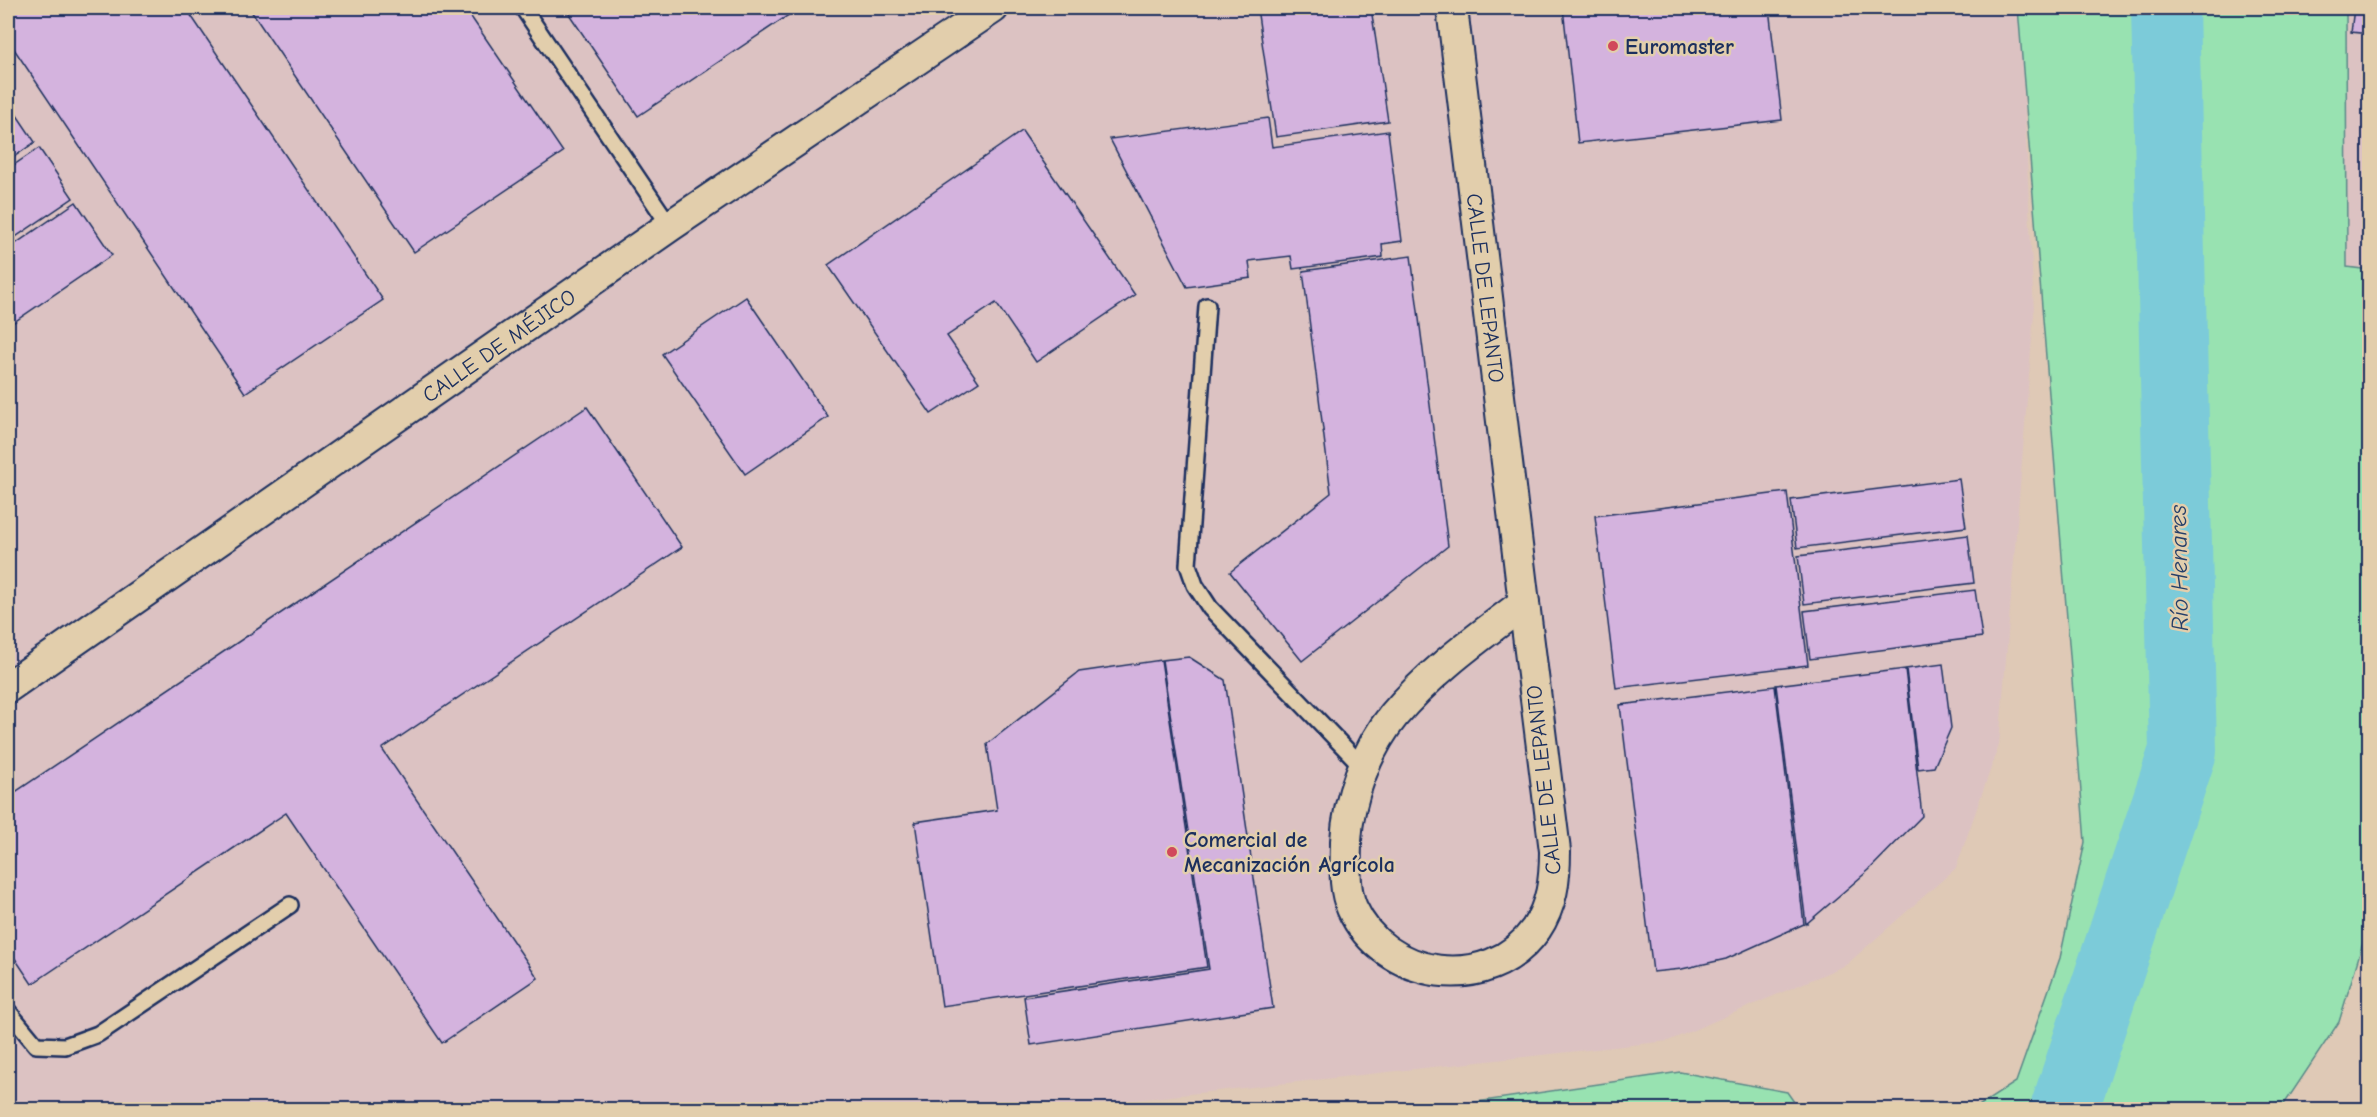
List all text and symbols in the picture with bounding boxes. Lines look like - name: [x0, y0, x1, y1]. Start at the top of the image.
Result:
- place label: Euromaster: [1625, 34, 1734, 60]
- marker: Euromaster: [1606, 39, 1620, 53]
- street label: CALLE DE LEPANTO: [1461, 192, 1509, 384]
- street label: CALLE DE MÉJICO: [418, 284, 581, 408]
- water label: Río Henares: [2164, 505, 2194, 631]
- street label: CALLE DE LEPANTO: [1521, 684, 1567, 876]
- place label: Comercial de Mecanización Agrícola: [1184, 827, 1395, 878]
- marker: Comercial de Mecanización Agrícola: [1165, 845, 1179, 859]

